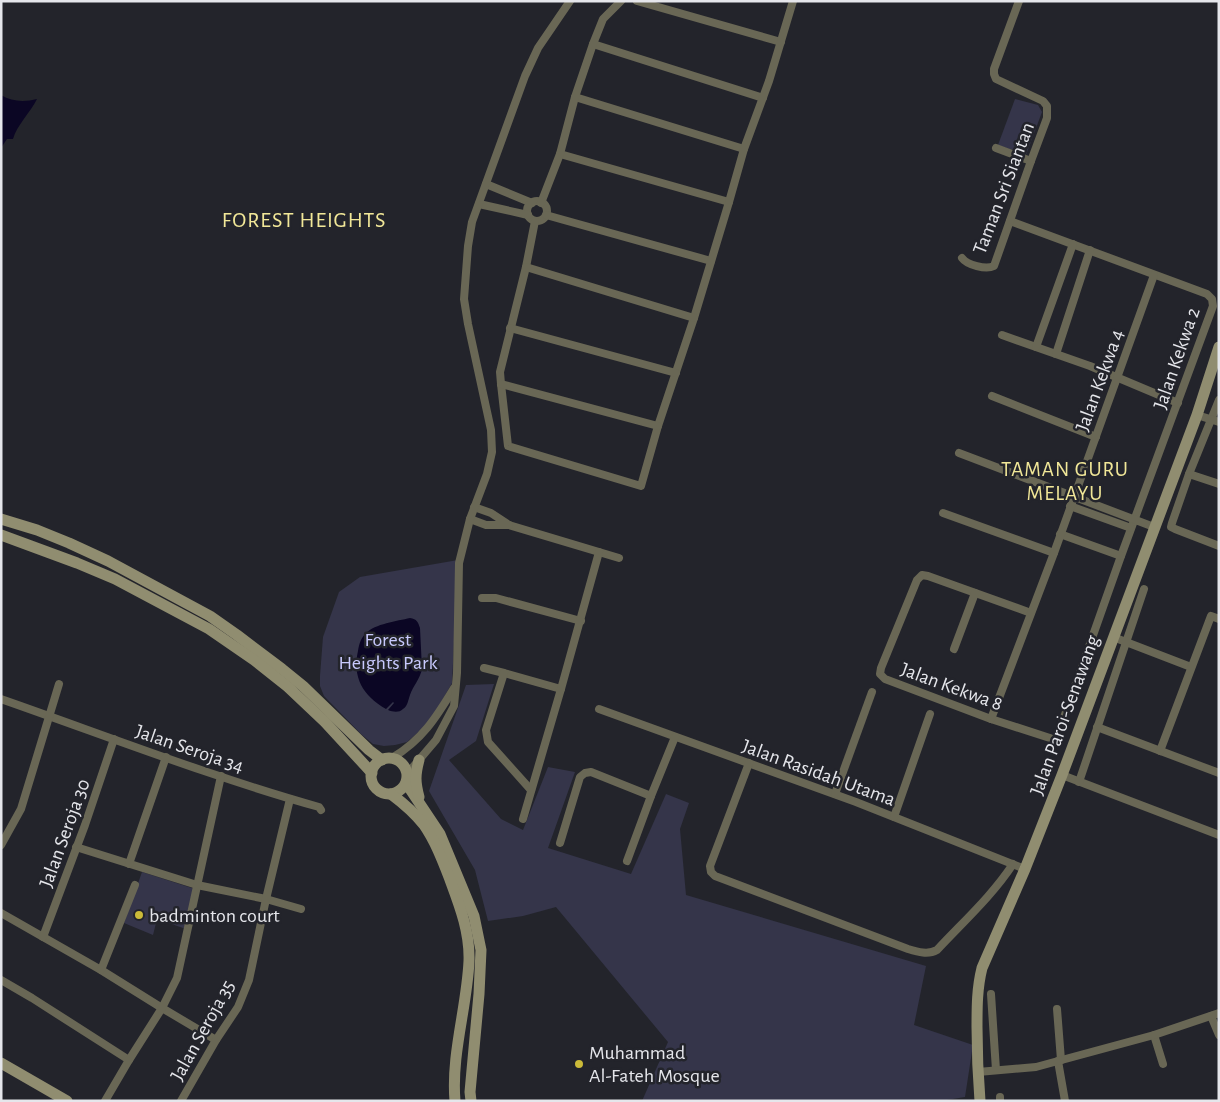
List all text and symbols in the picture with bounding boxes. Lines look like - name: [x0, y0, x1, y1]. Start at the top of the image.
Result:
- street label: Taman Sri Siantan: [970, 120, 1038, 257]
- district label: FOREST HEIGHTS: [222, 209, 386, 231]
- street label: Jalan Kekwa 2: [1150, 305, 1204, 412]
- street label: Jalan Kekwa 4: [1072, 327, 1128, 434]
- district label: TAMAN GURU MELAYU: [1001, 459, 1129, 504]
- park label: Forest Heights Park: [338, 630, 438, 673]
- street label: Jalan Paroi-Senawang: [1027, 632, 1103, 798]
- street label: Jalan Kekwa 8: [898, 659, 1005, 715]
- street label: Jalan Seroja 34: [133, 721, 246, 777]
- street label: Jalan Rasidah Utama: [739, 736, 898, 810]
- street label: Jalan Seroja 30: [36, 776, 94, 890]
- place label: badminton court: [149, 906, 280, 926]
- marker: badminton court: [133, 909, 145, 921]
- street label: Jalan Seroja 35: [167, 977, 239, 1084]
- place label: Muhammad Al-Fateh Mosque: [589, 1043, 720, 1086]
- marker: Muhammad Al-Fateh Mosque: [573, 1058, 585, 1070]

